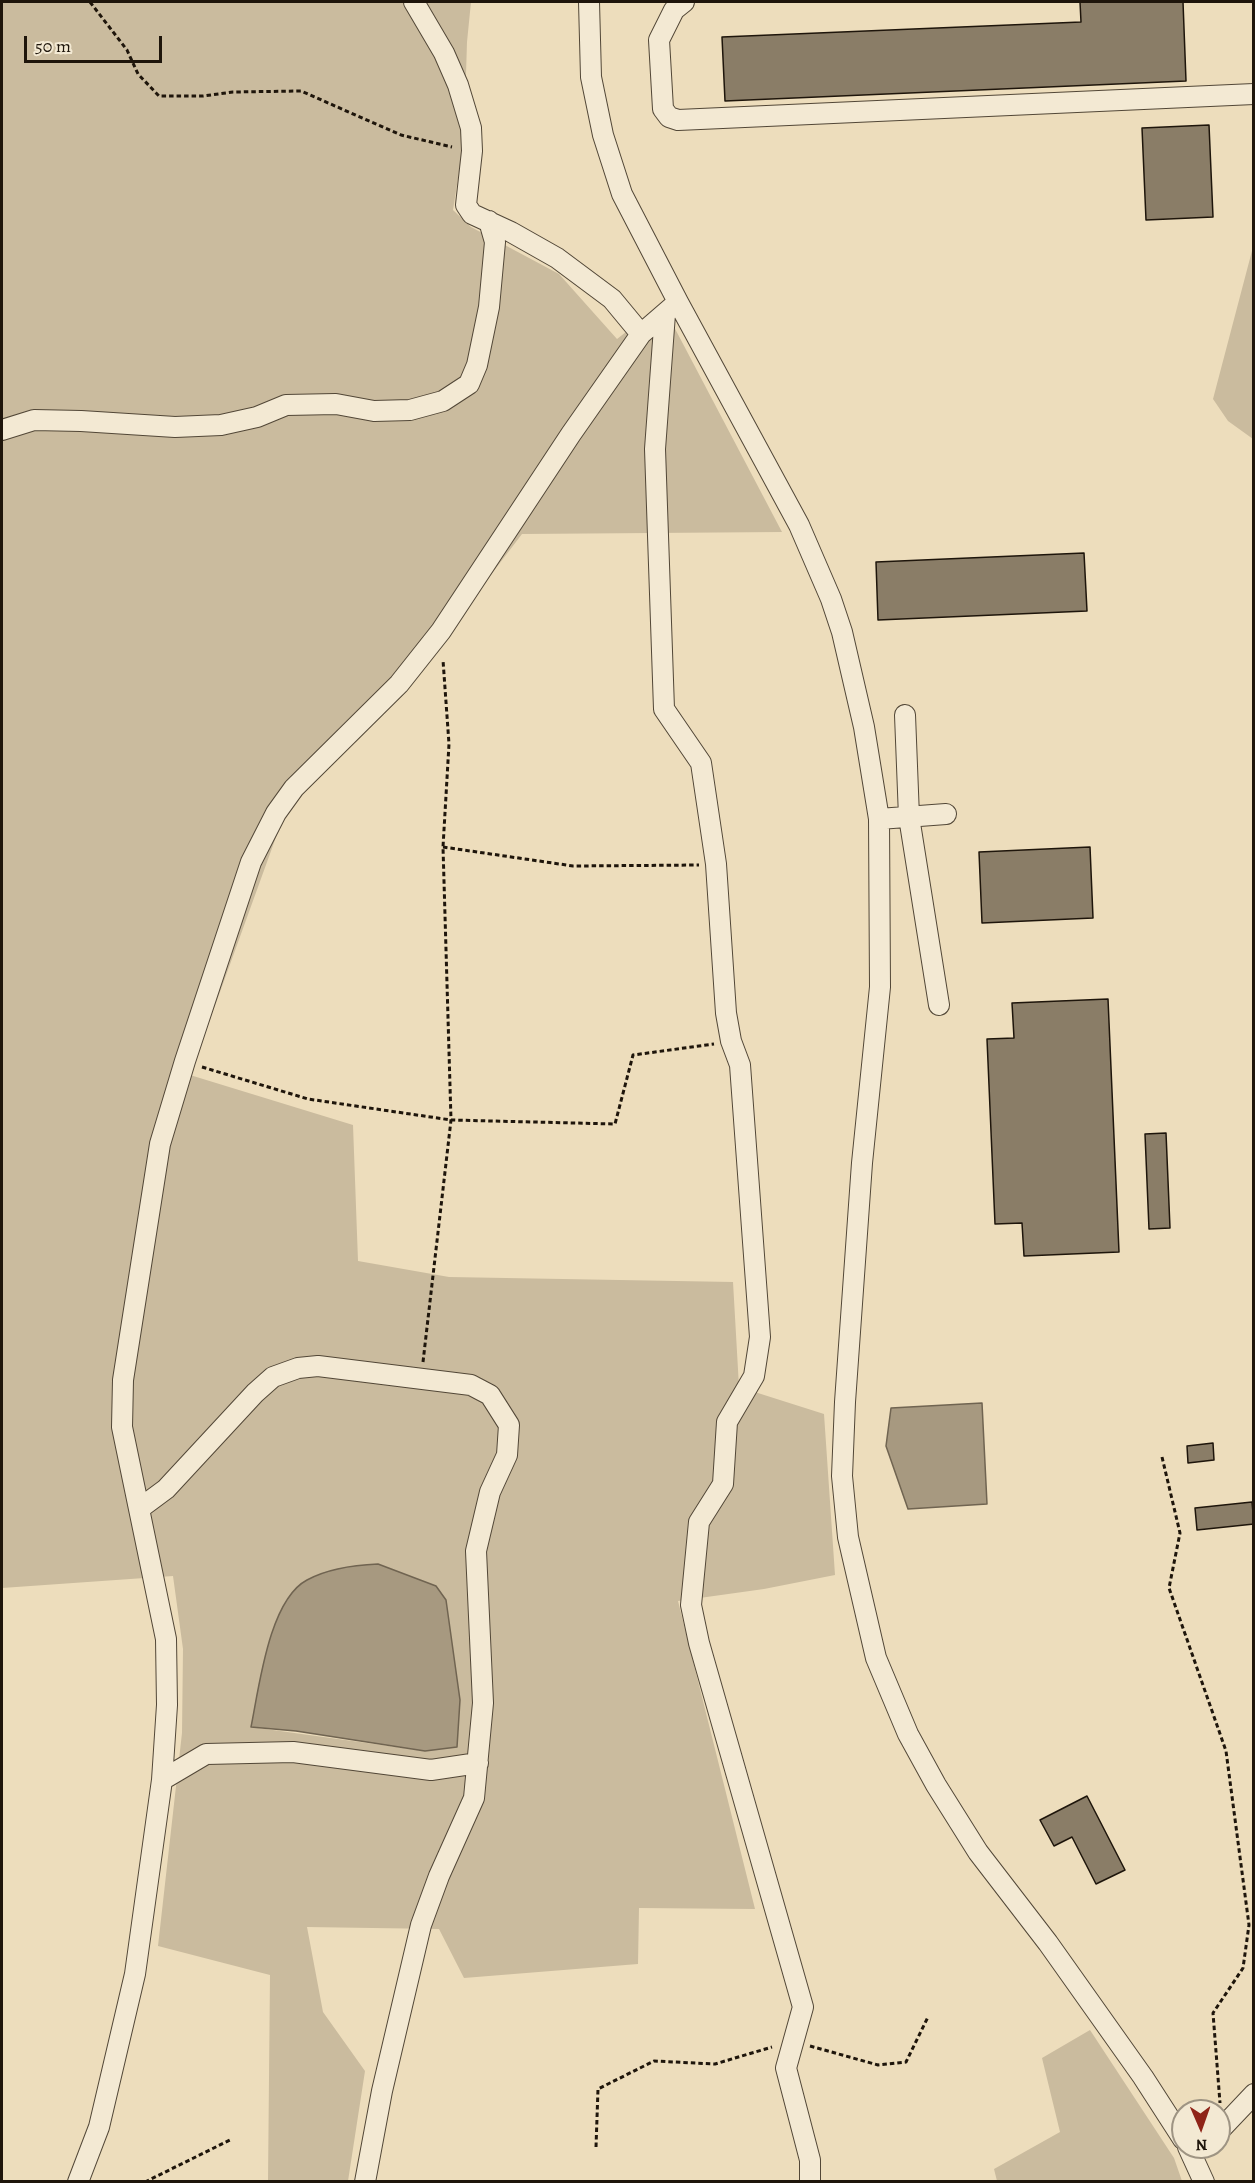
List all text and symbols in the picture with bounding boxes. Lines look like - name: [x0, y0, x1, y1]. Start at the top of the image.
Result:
- scale bar: [27, 24, 165, 62]
- text: 50 m: [35, 34, 71, 58]
- north arrow: [1171, 2099, 1231, 2159]
- text: N: [1195, 2134, 1208, 2156]

